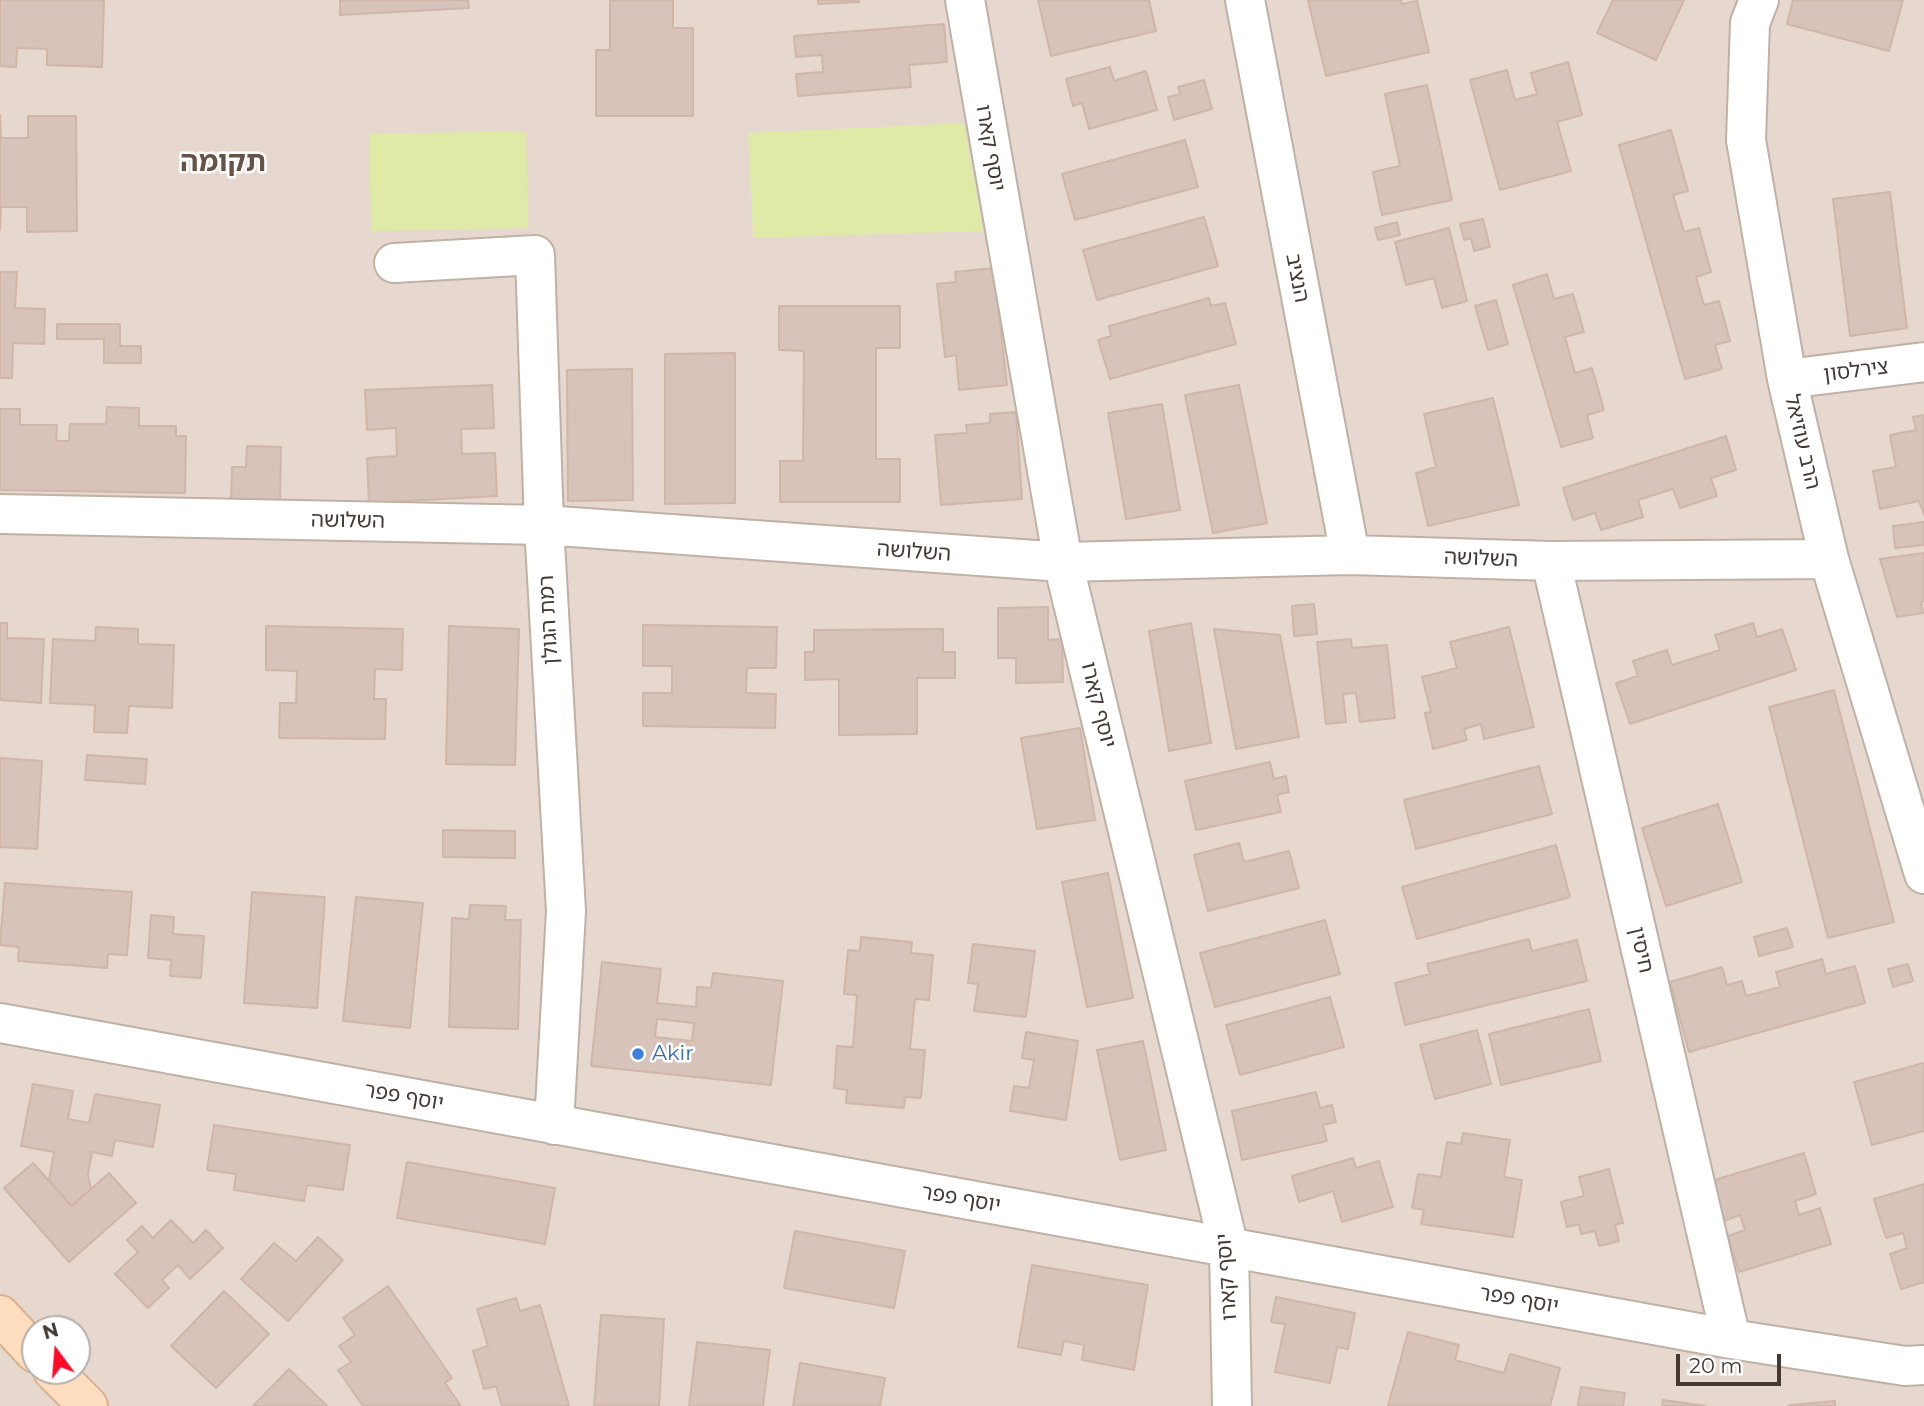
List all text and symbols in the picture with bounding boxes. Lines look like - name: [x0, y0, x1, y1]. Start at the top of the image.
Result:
- street label: יוסף קארו: [970, 103, 1010, 193]
- district label: תקומה: [180, 146, 266, 180]
- street label: הנציב: [1280, 251, 1314, 305]
- street label: צירלסון: [1822, 355, 1890, 387]
- street label: הרב עוזיאל: [1779, 392, 1825, 492]
- street label: השלושה: [311, 508, 385, 534]
- street label: השלושה: [876, 537, 952, 567]
- street label: השלושה: [1443, 545, 1519, 573]
- street label: רמת הגולן: [534, 575, 564, 665]
- street label: יוסף קארו: [1075, 660, 1121, 750]
- street label: חיסין: [1623, 924, 1659, 976]
- place label: Akir: [652, 1041, 694, 1067]
- marker: Akir: [630, 1046, 646, 1062]
- street label: יוסף פפר: [362, 1078, 446, 1116]
- street label: יוסף פפר: [919, 1180, 1003, 1218]
- street label: יוסף קארו: [1211, 1232, 1243, 1322]
- street label: יוסף פפר: [1477, 1281, 1561, 1319]
- north arrow: [21, 1315, 91, 1385]
- text: N: [40, 1318, 61, 1344]
- scale bar: [1679, 1340, 1784, 1384]
- text: 20 m: [1689, 1353, 1743, 1378]

